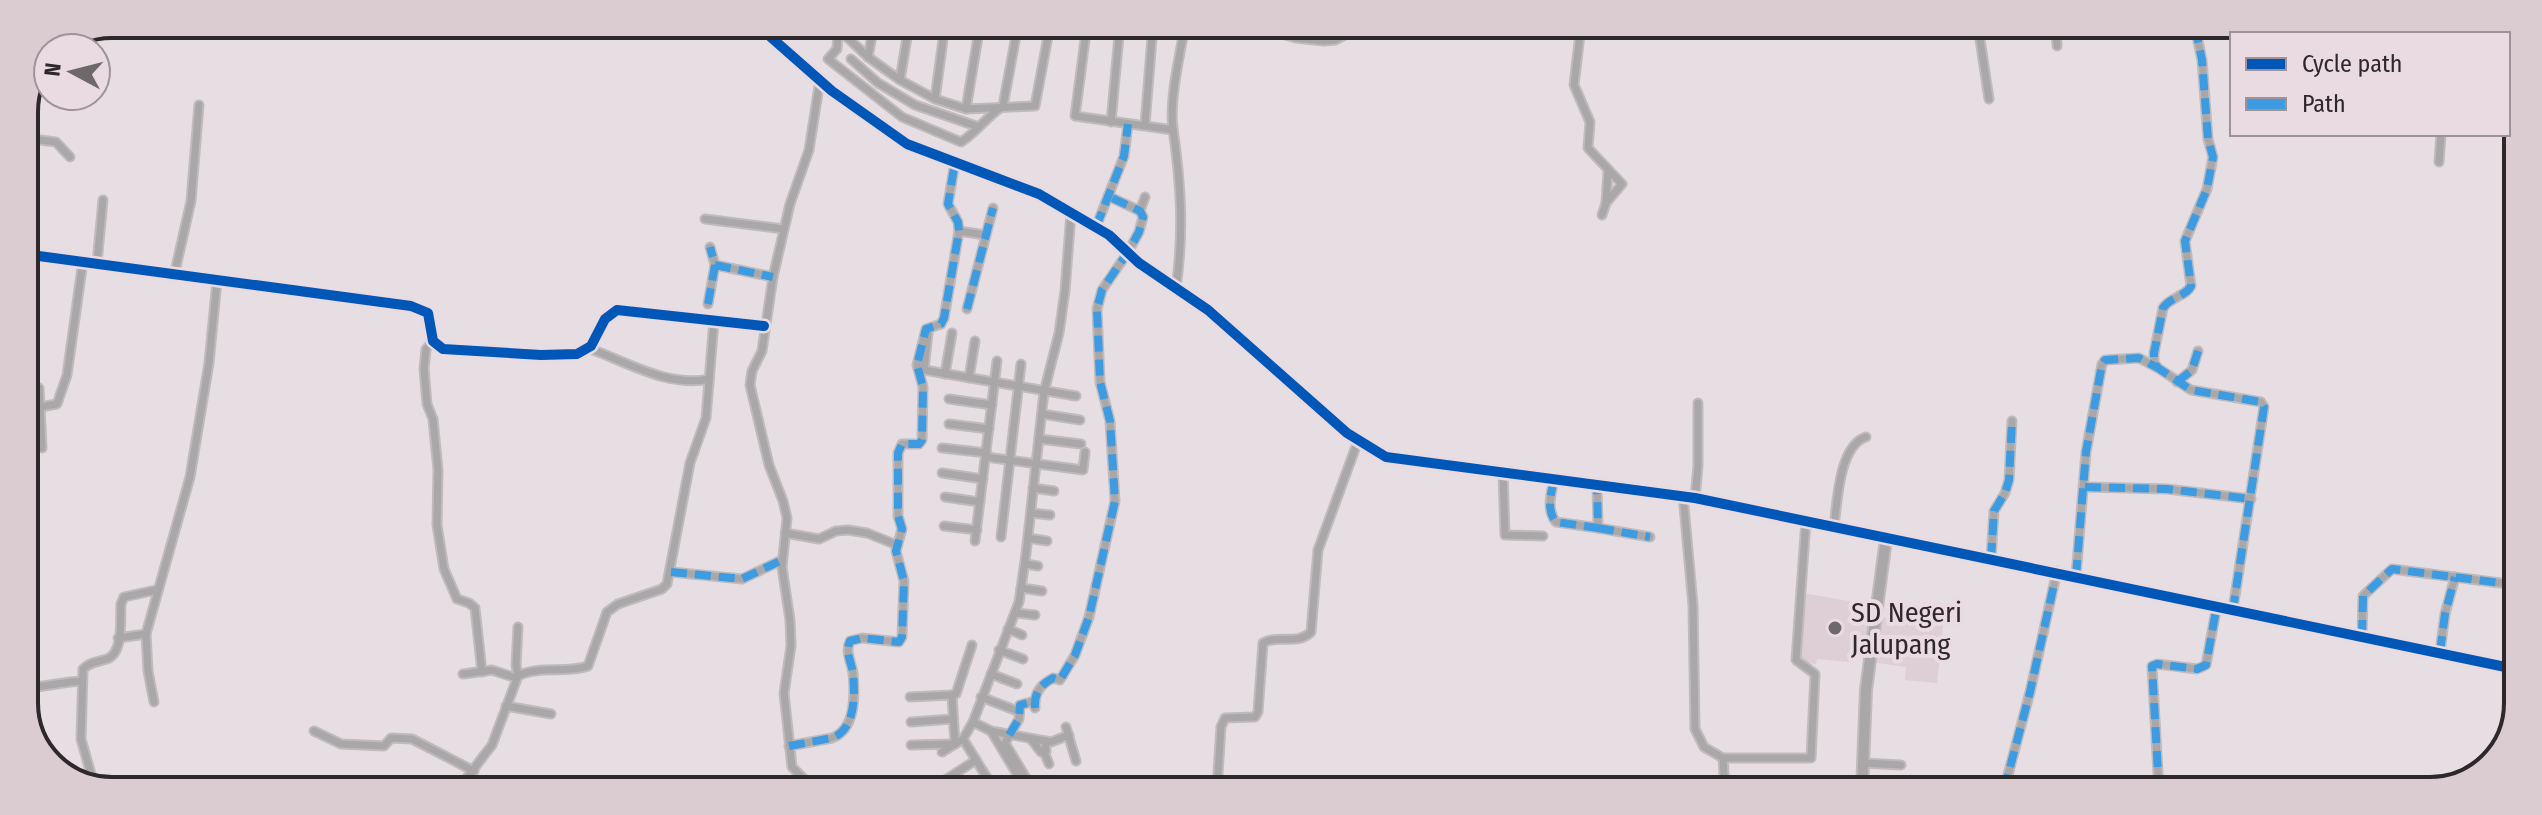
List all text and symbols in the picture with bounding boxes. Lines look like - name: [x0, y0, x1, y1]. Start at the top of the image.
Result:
- north arrow: [32, 32, 112, 112]
- legend: [2230, 32, 2510, 136]
- text: Cycle path: [2302, 50, 2402, 78]
- text: N: [38, 61, 67, 78]
- text: Path: [2302, 90, 2346, 118]
- place label: SD Negeri Jalupang: [1851, 596, 1962, 661]
- marker: SD Negeri Jalupang: [1826, 619, 1844, 637]

